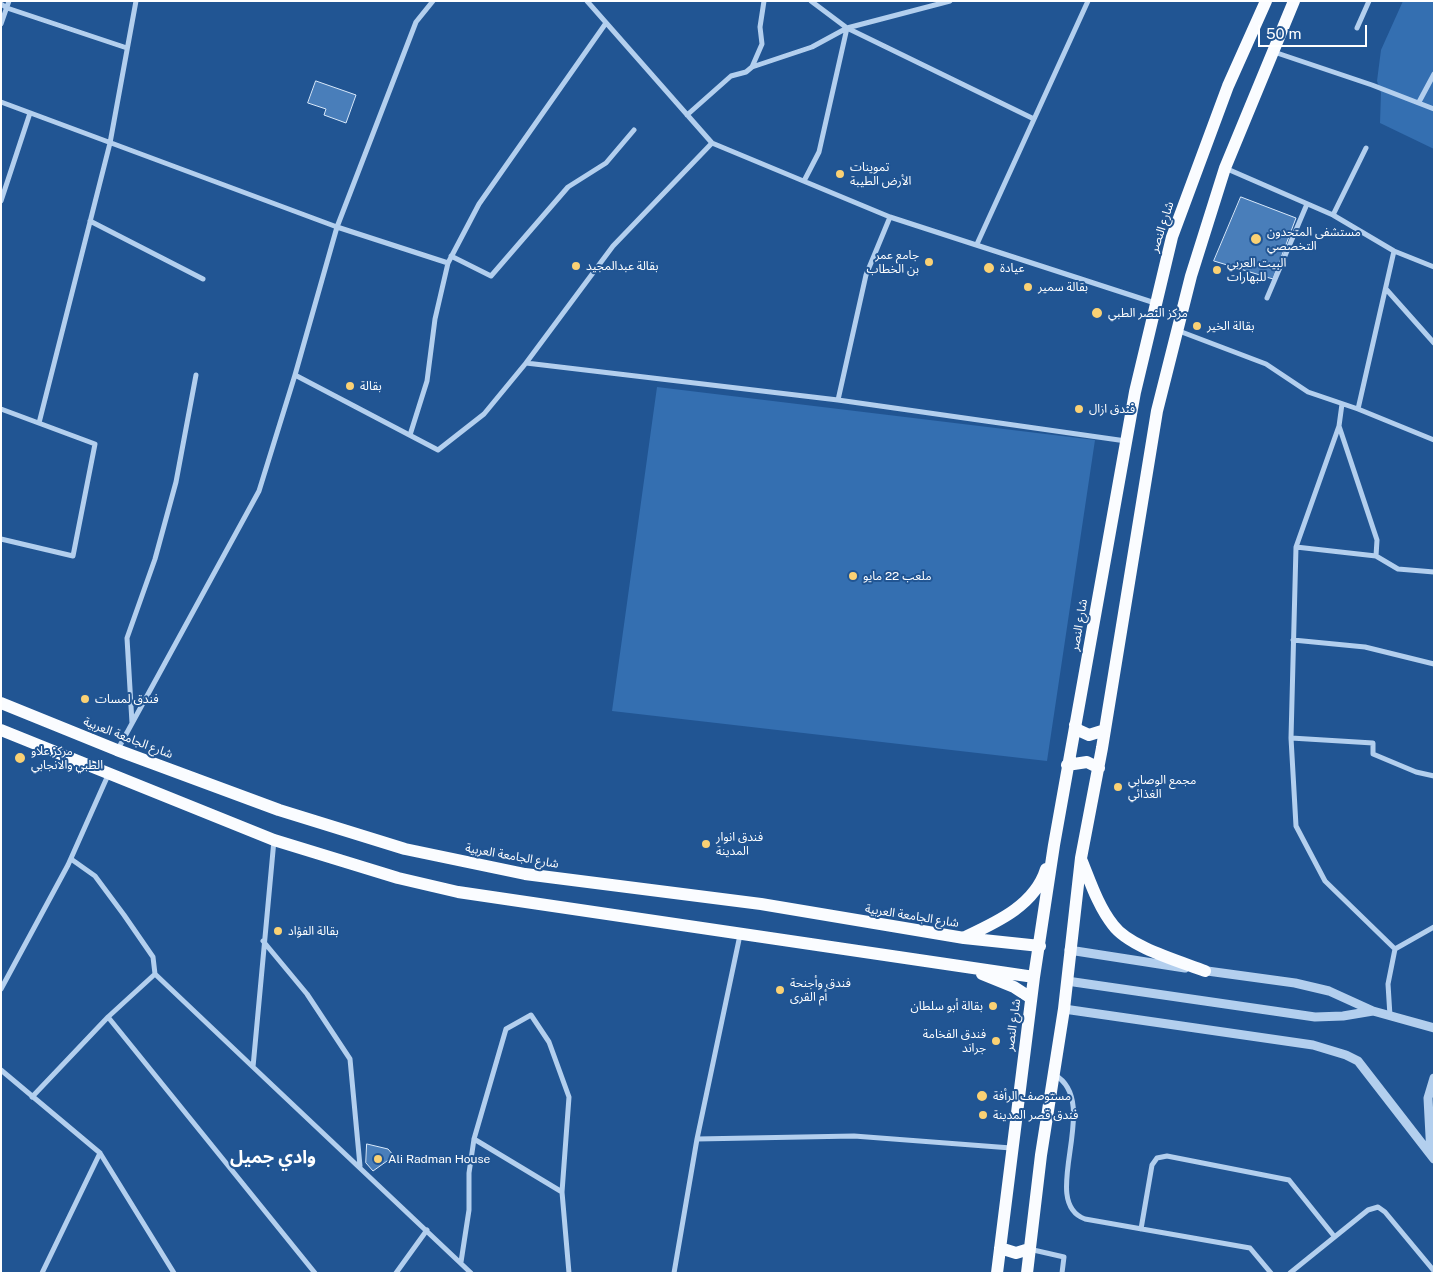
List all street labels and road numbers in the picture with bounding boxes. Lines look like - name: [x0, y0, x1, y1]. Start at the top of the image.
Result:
- street label: شارع النصر: [1147, 200, 1177, 254]
- street label: شارع النصر: [1067, 598, 1091, 652]
- street label: شارع الجامعة العربية: [81, 714, 175, 762]
- street label: شارع الجامعة العربية: [464, 841, 560, 871]
- street label: شارع الجامعة العربية: [864, 901, 960, 931]
- street label: شارع النصر: [1002, 998, 1024, 1052]

